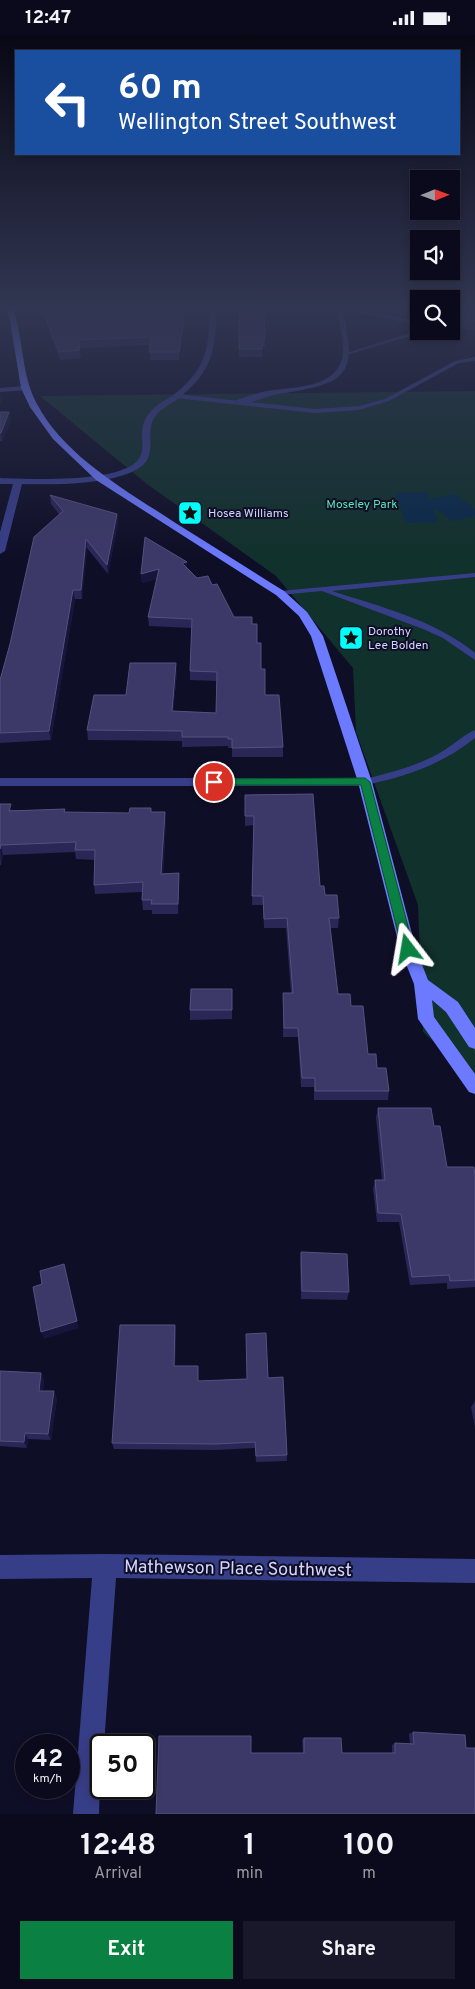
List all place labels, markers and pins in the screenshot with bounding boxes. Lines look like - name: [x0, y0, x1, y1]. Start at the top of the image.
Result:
- place icon: Hosea Williams: [177, 500, 203, 526]
- place label: Hosea Williams: [208, 506, 289, 522]
- place label: Dorothy Lee Bolden: [368, 624, 429, 654]
- place icon: Dorothy Lee Bolden: [338, 625, 364, 651]
- pin: [193, 761, 235, 803]

